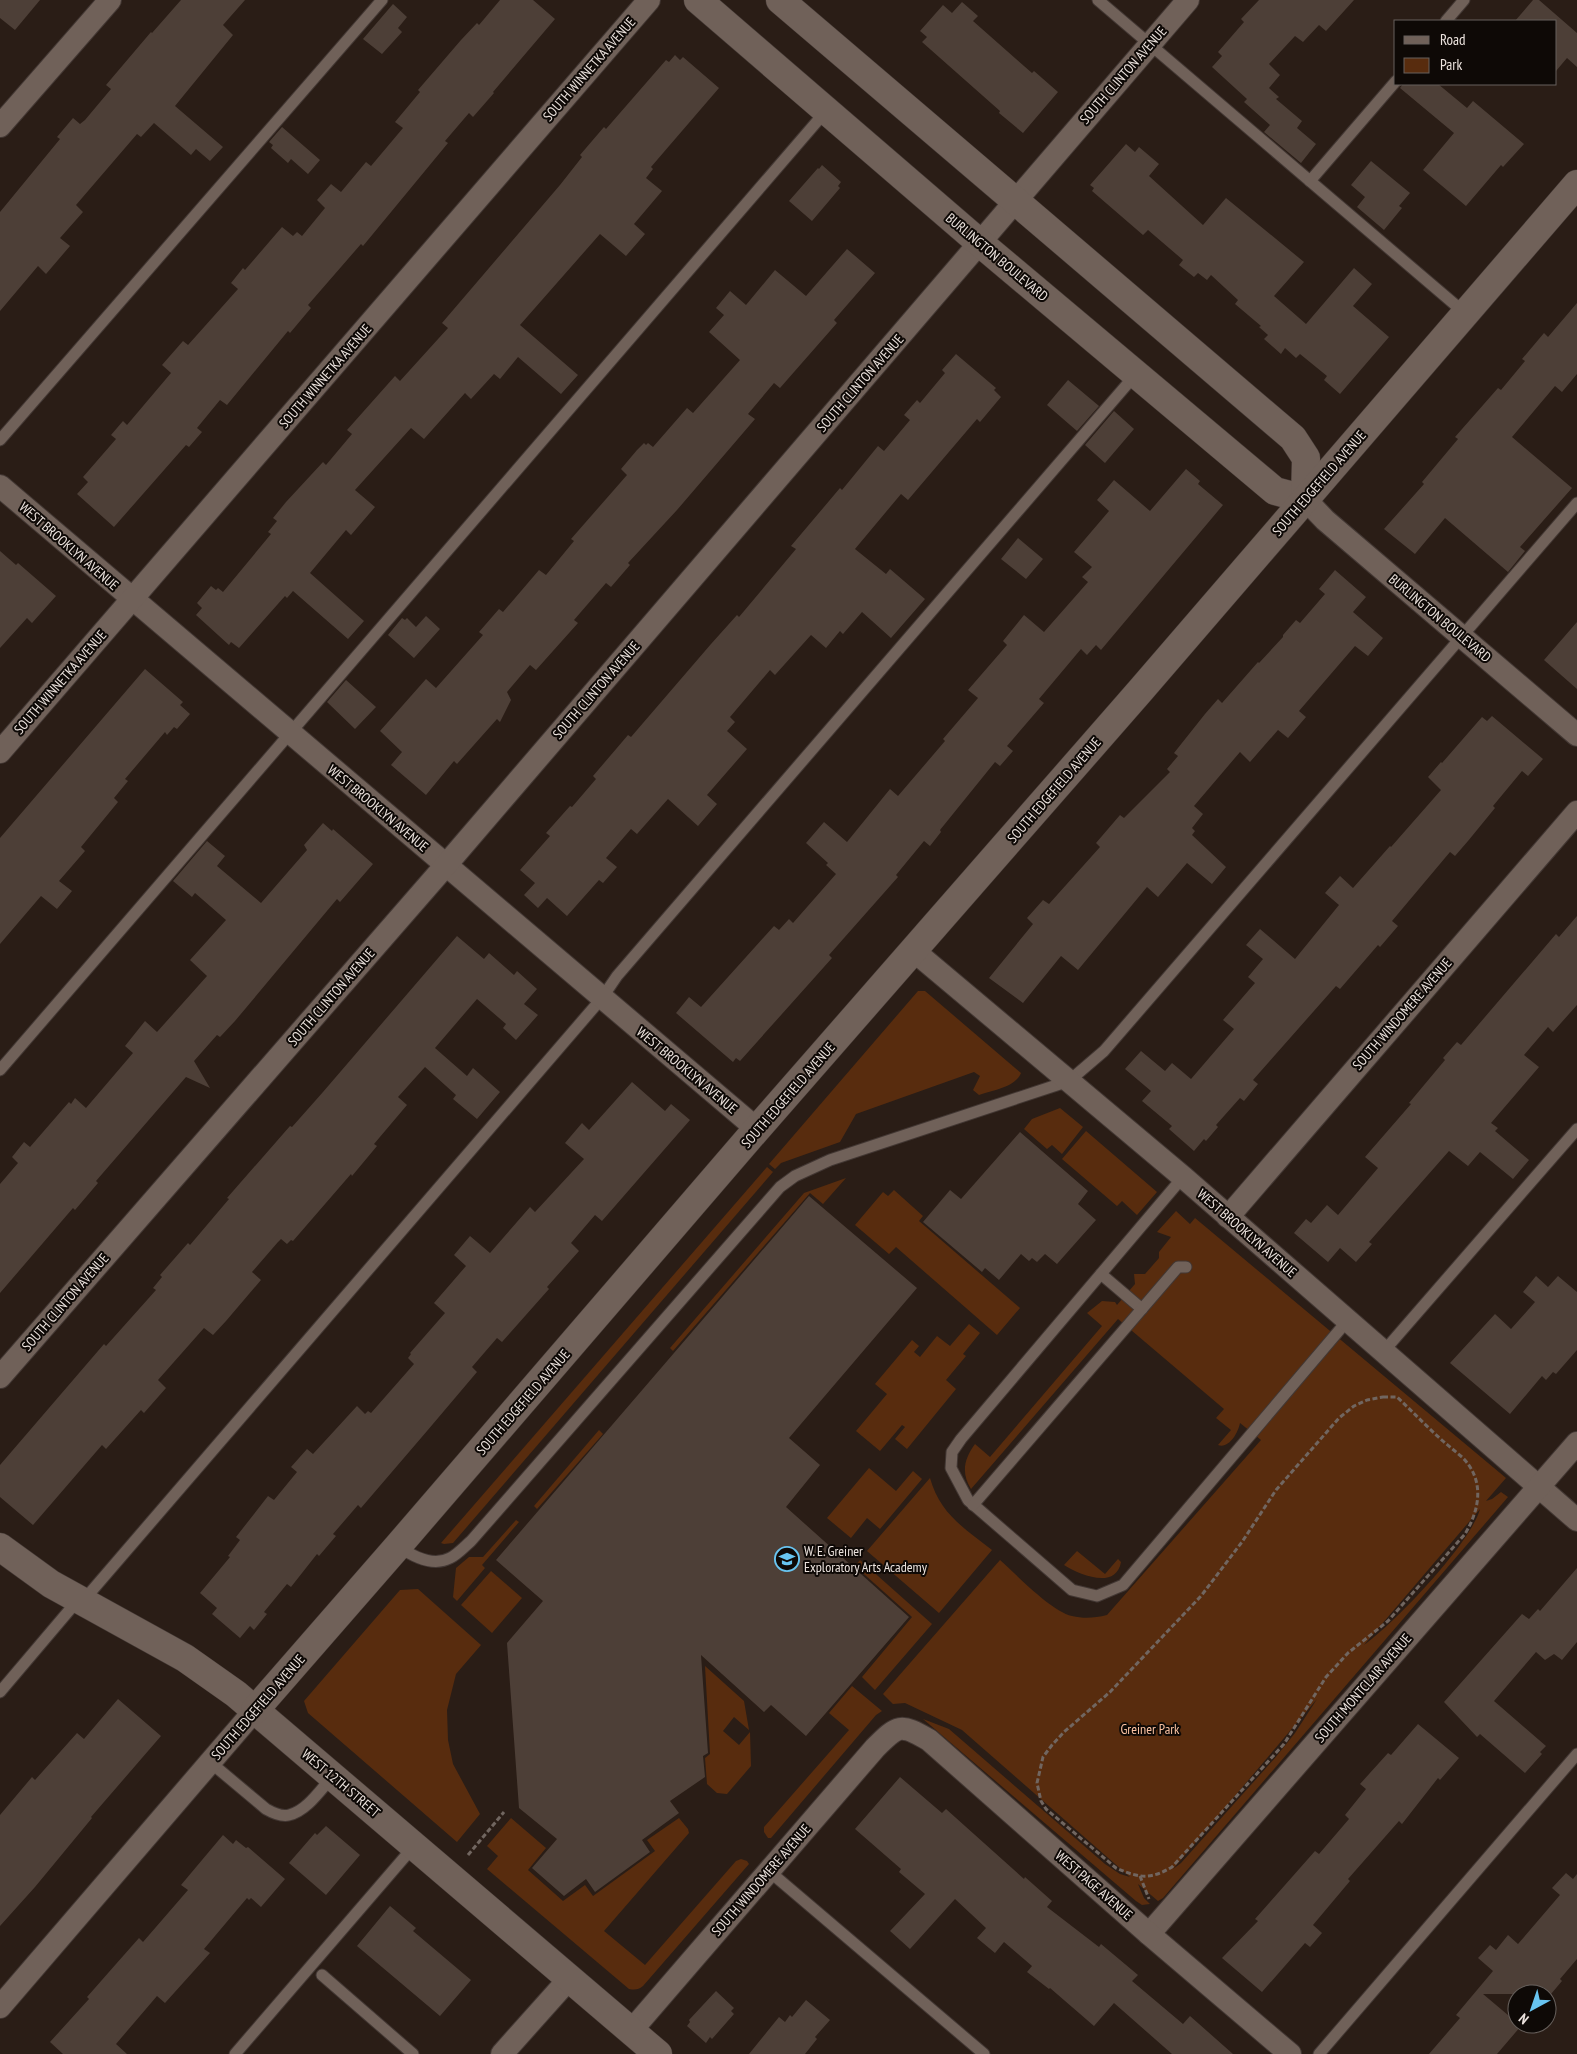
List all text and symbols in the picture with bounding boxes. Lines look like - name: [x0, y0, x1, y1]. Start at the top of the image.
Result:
- street label: SOUTH WINNETKA AVENUE: [539, 13, 639, 125]
- legend: [1394, 20, 1557, 85]
- street label: SOUTH CLINTON AVENUE: [1076, 22, 1170, 128]
- text: Road: [1440, 30, 1466, 49]
- text: Park: [1440, 55, 1462, 74]
- street label: BURLINGTON BOULEVARD: [942, 209, 1052, 305]
- street label: SOUTH WINNETKA AVENUE: [275, 320, 375, 432]
- street label: SOUTH CLINTON AVENUE: [813, 330, 907, 436]
- street label: SOUTH EDGEFIELD AVENUE: [1268, 426, 1370, 540]
- street label: WEST BROOKLYN AVENUE: [16, 498, 122, 594]
- street label: BURLINGTON BOULEVARD: [1385, 570, 1495, 666]
- street label: SOUTH WINNETKA AVENUE: [10, 626, 110, 738]
- street label: SOUTH CLINTON AVENUE: [549, 637, 643, 743]
- street label: SOUTH EDGEFIELD AVENUE: [1003, 733, 1105, 847]
- street label: WEST BROOKLYN AVENUE: [324, 761, 432, 855]
- street label: SOUTH CLINTON AVENUE: [284, 944, 378, 1050]
- street label: SOUTH WINDOMERE AVENUE: [1349, 954, 1455, 1074]
- street label: WEST BROOKLYN AVENUE: [633, 1023, 741, 1117]
- street label: SOUTH EDGEFIELD AVENUE: [737, 1038, 839, 1152]
- street label: WEST BROOKLYN AVENUE: [1194, 1185, 1300, 1281]
- street label: SOUTH CLINTON AVENUE: [18, 1249, 112, 1355]
- street label: SOUTH EDGEFIELD AVENUE: [472, 1345, 574, 1459]
- place label: W. E. Greiner Exploratory Arts Academy: [804, 1542, 928, 1576]
- school or university icon: W. E. Greiner Exploratory Arts Academy: [774, 1546, 800, 1572]
- street label: SOUTH MONTCLAIR AVENUE: [1311, 1630, 1415, 1746]
- street label: SOUTH EDGEFIELD AVENUE: [207, 1650, 309, 1764]
- park label: Greiner Park: [1120, 1720, 1180, 1738]
- street label: WEST 12TH STREET: [298, 1745, 384, 1821]
- street label: SOUTH WINDOMERE AVENUE: [708, 1820, 814, 1940]
- street label: WEST PAGE AVENUE: [1052, 1846, 1136, 1924]
- north arrow: [1507, 1984, 1557, 2034]
- text: N: [1515, 2010, 1532, 2028]

